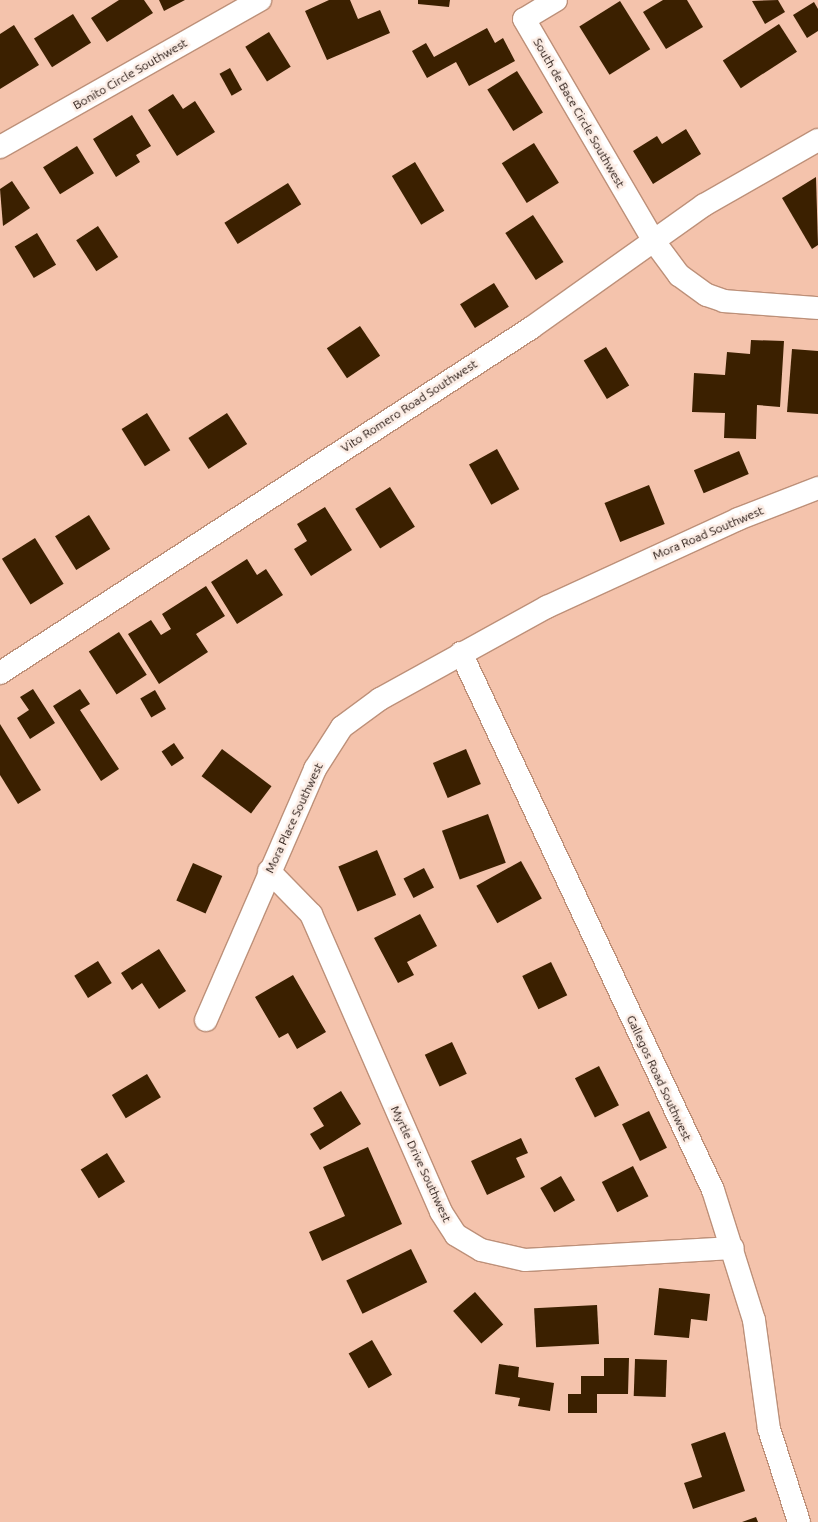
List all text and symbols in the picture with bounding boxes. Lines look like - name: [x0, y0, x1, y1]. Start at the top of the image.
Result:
- street label: Bonito Circle Southwest: [70, 35, 190, 113]
- street label: South de Bace Circle Southwest: [530, 36, 628, 190]
- street label: Vito Romero Road Southwest: [338, 357, 480, 455]
- street label: Mora Road Southwest: [650, 503, 766, 563]
- street label: Mora Place Southwest: [262, 761, 326, 875]
- street label: Gallegos Road Southwest: [624, 1013, 694, 1143]
- street label: Myrtle Drive Southwest: [388, 1104, 454, 1224]

